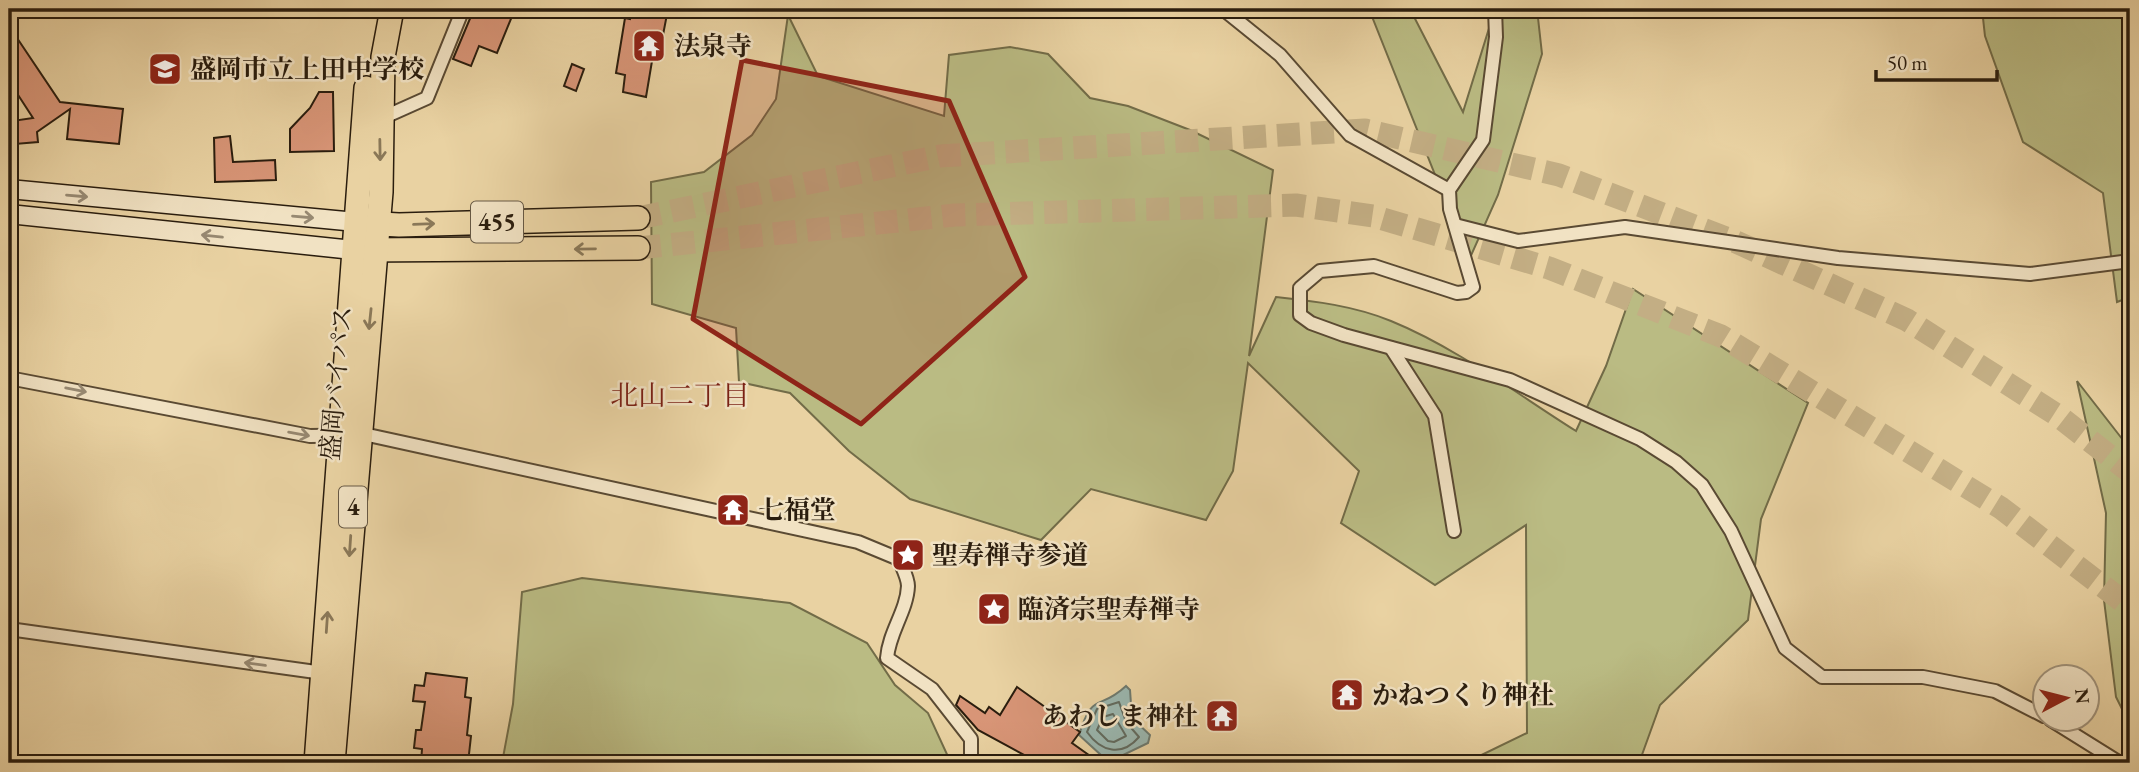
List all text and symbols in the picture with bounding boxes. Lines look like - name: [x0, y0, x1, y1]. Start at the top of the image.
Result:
- temple icon: 法泉寺: [630, 27, 668, 65]
- place label: 法泉寺: [674, 29, 752, 63]
- scale bar: [1876, 38, 1997, 82]
- text: 50 m: [1887, 49, 1928, 76]
- school or university icon: 盛岡市立上田中学校: [146, 50, 184, 88]
- place label: 盛岡市立上田中学校: [190, 52, 424, 86]
- one-way arrow: [373, 138, 387, 161]
- one-way arrow: [65, 190, 88, 203]
- road number: 455: [471, 202, 523, 243]
- one-way arrow: [291, 211, 314, 224]
- one-way arrow: [413, 217, 436, 231]
- one-way arrow: [201, 229, 224, 242]
- one-way arrow: [573, 242, 596, 256]
- street label: 盛岡バイパス: [312, 304, 360, 462]
- one-way arrow: [363, 308, 376, 330]
- district label: 北山二丁目: [610, 377, 750, 413]
- one-way arrow: [64, 384, 87, 397]
- one-way arrow: [287, 427, 310, 441]
- road number: 4: [339, 486, 367, 528]
- temple icon: 七福堂: [714, 491, 752, 529]
- place label: 七福堂: [758, 493, 836, 527]
- one-way arrow: [343, 534, 356, 557]
- place icon: 聖寿禅寺参道: [889, 536, 927, 574]
- place label: 聖寿禅寺参道: [932, 538, 1088, 572]
- place icon: 臨済宗聖寿禅寺: [975, 590, 1013, 628]
- place label: 臨済宗聖寿禅寺: [1018, 592, 1200, 626]
- one-way arrow: [321, 611, 334, 634]
- one-way arrow: [244, 657, 267, 670]
- north arrow: [2030, 664, 2100, 734]
- temple icon: かねつくり神社: [1328, 676, 1366, 714]
- place label: かねつくり神社: [1372, 678, 1554, 712]
- text: N: [2069, 687, 2096, 706]
- temple icon: あわしま神社: [1203, 697, 1241, 735]
- place label: あわしま神社: [1042, 699, 1198, 733]

